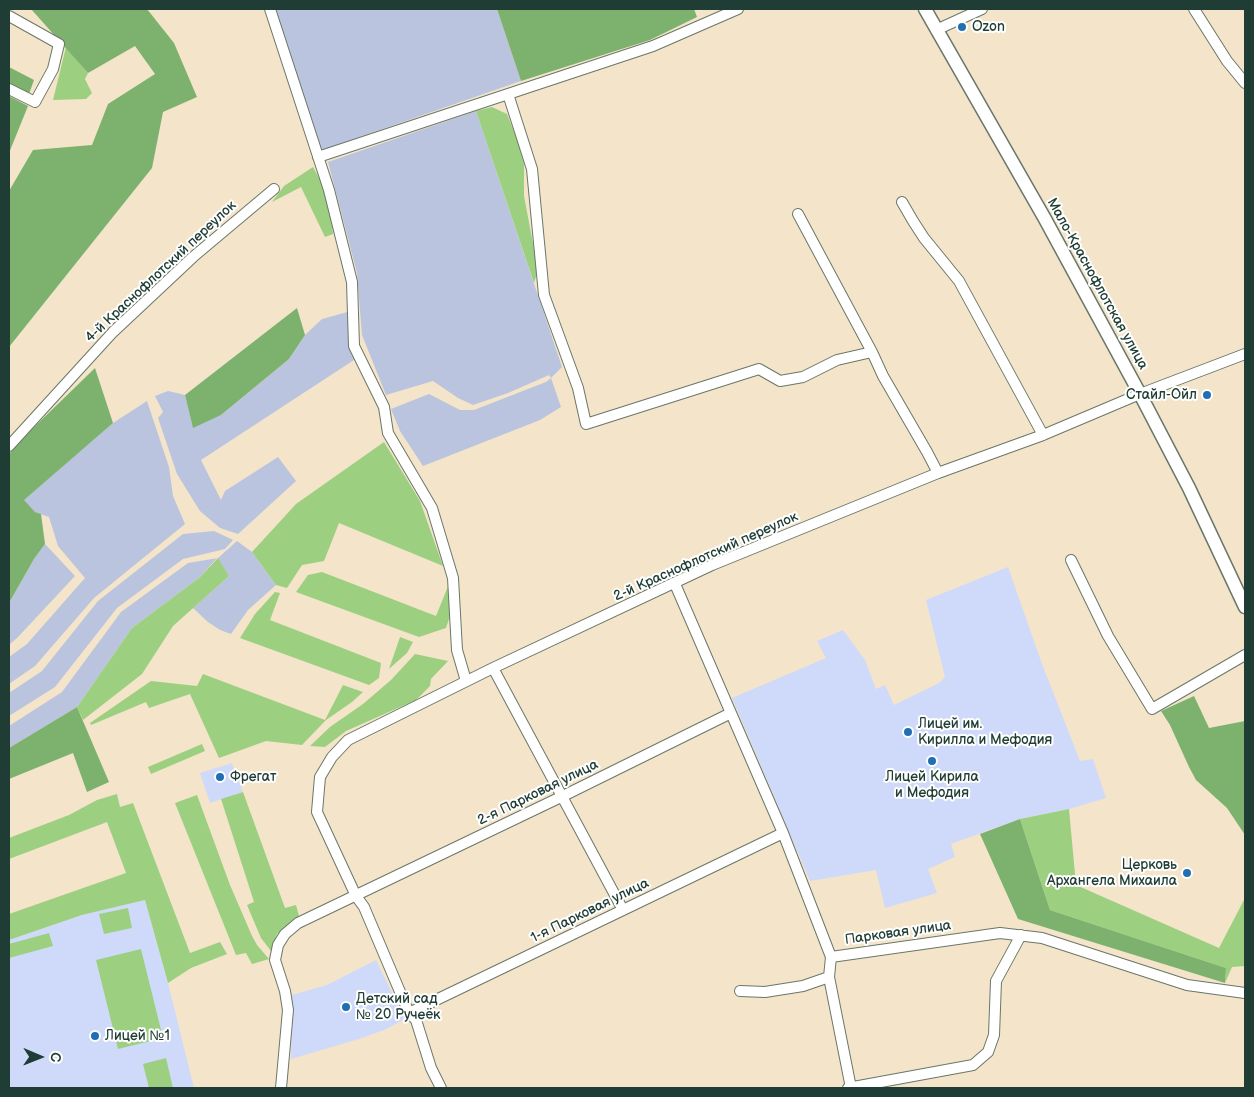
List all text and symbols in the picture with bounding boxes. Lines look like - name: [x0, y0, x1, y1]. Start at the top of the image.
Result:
- place label: Ozon: [972, 19, 1005, 35]
- marker: Ozon: [956, 21, 968, 33]
- street label: Мало-Краснофлотская улица: [1043, 195, 1151, 373]
- street label: 4-й Краснофлотский переулок: [82, 198, 240, 346]
- place label: Стайл-Ойл: [1126, 387, 1197, 403]
- marker: Стайл-Ойл: [1201, 389, 1213, 401]
- street label: 2-й Краснофлотский переулок: [611, 509, 801, 605]
- place label: Лицей им. Кирилла и Мефодия: [918, 716, 1052, 749]
- marker: Лицей им. Кирилла и Мефодия: [902, 726, 914, 738]
- marker: Лицей Кирила и Мефодия: [926, 755, 938, 767]
- street label: 2-я Парковая улица: [475, 757, 601, 829]
- place label: Фрегат: [230, 769, 276, 785]
- place label: Лицей Кирила и Мефодия: [885, 769, 979, 802]
- marker: Фрегат: [214, 771, 226, 783]
- place label: Церковь Архангела Михаила: [1047, 857, 1177, 890]
- marker: Церковь Архангела Михаила: [1181, 867, 1193, 879]
- street label: 1-я Парковая улица: [528, 875, 652, 947]
- street label: Парковая улица: [844, 917, 952, 949]
- place label: Детский сад № 20 Ручеёк: [356, 991, 441, 1024]
- marker: Детский сад № 20 Ручеёк: [340, 1001, 352, 1013]
- place label: Лицей №1: [105, 1028, 170, 1044]
- marker: Лицей №1: [89, 1030, 101, 1042]
- north arrow: [15, 1032, 65, 1082]
- text: С: [47, 1052, 64, 1062]

